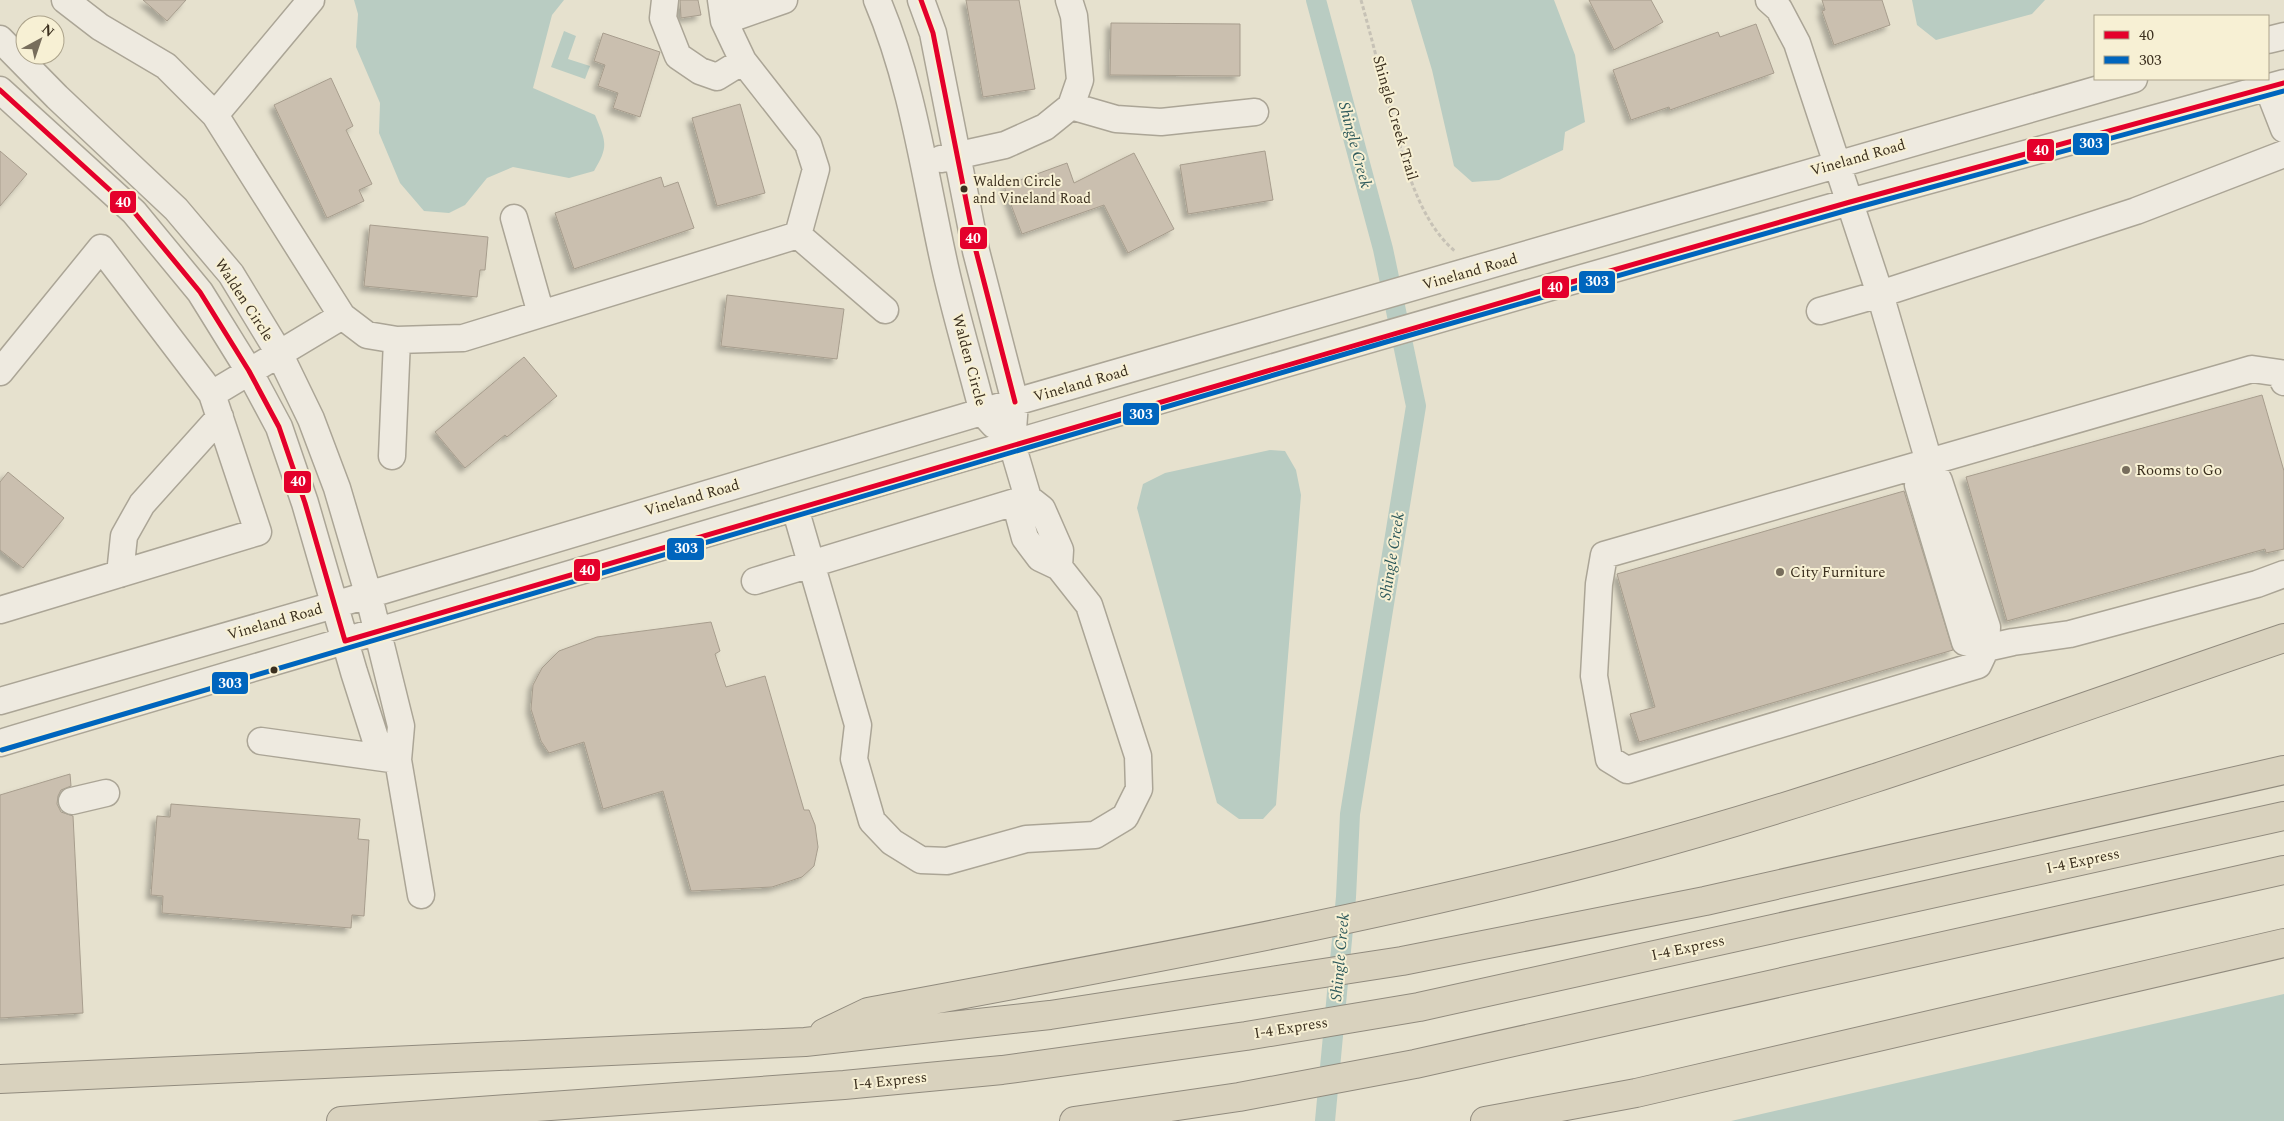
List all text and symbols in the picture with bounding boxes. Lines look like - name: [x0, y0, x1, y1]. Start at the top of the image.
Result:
- north arrow: [15, 15, 65, 65]
- legend: [2094, 15, 2269, 80]
- text: N: [37, 19, 59, 42]
- text: 40: [2139, 24, 2154, 47]
- text: 303: [2139, 49, 2162, 72]
- street label: Shingle Creek Trail: [1366, 53, 1424, 183]
- water label: Shingle Creek: [1332, 99, 1378, 191]
- line badge: 303: [2072, 132, 2110, 156]
- street label: Vineland Road: [1808, 133, 1908, 183]
- text: 303: [2079, 133, 2103, 154]
- line badge: 40: [2026, 138, 2055, 162]
- text: 40: [2033, 140, 2049, 161]
- place label: Walden Circle and Vineland Road: [973, 171, 1091, 209]
- marker: Walden Circle and Vineland Road: [959, 184, 969, 194]
- line badge: 40: [109, 190, 137, 214]
- text: 40: [115, 192, 131, 213]
- line badge: 40: [959, 226, 988, 250]
- text: 40: [965, 228, 981, 249]
- street label: Vineland Road: [1420, 247, 1520, 297]
- street label: Walden Circle: [209, 254, 279, 346]
- line badge: 303: [1578, 270, 1616, 294]
- text: 303: [1585, 271, 1609, 292]
- line badge: 40: [1541, 275, 1570, 299]
- text: 40: [1547, 277, 1563, 298]
- street label: Walden Circle: [946, 311, 992, 409]
- street label: Vineland Road: [1031, 359, 1131, 409]
- line badge: 303: [1122, 402, 1160, 426]
- text: 303: [1129, 404, 1153, 425]
- place label: Rooms to Go: [2136, 459, 2222, 482]
- marker: Rooms to Go: [2120, 464, 2132, 476]
- line badge: 40: [283, 470, 312, 494]
- text: 40: [290, 471, 306, 492]
- street label: Vineland Road: [642, 473, 742, 523]
- water label: Shingle Creek: [1373, 510, 1411, 602]
- line badge: 303: [666, 537, 705, 561]
- text: 303: [674, 538, 698, 559]
- line badge: 40: [573, 558, 601, 582]
- text: 40: [579, 560, 595, 581]
- place label: City Furniture: [1790, 561, 1886, 584]
- marker: City Furniture: [1774, 566, 1786, 578]
- street label: Vineland Road: [225, 597, 325, 647]
- unlabelled marker: [269, 665, 279, 675]
- line badge: 303: [211, 671, 249, 695]
- text: 303: [218, 673, 242, 694]
- street label: I-4 Express: [2044, 842, 2122, 880]
- water label: Shingle Creek: [1324, 911, 1356, 1002]
- street label: I-4 Express: [1649, 929, 1727, 967]
- street label: I-4 Express: [1252, 1011, 1330, 1045]
- street label: I-4 Express: [852, 1066, 928, 1096]

